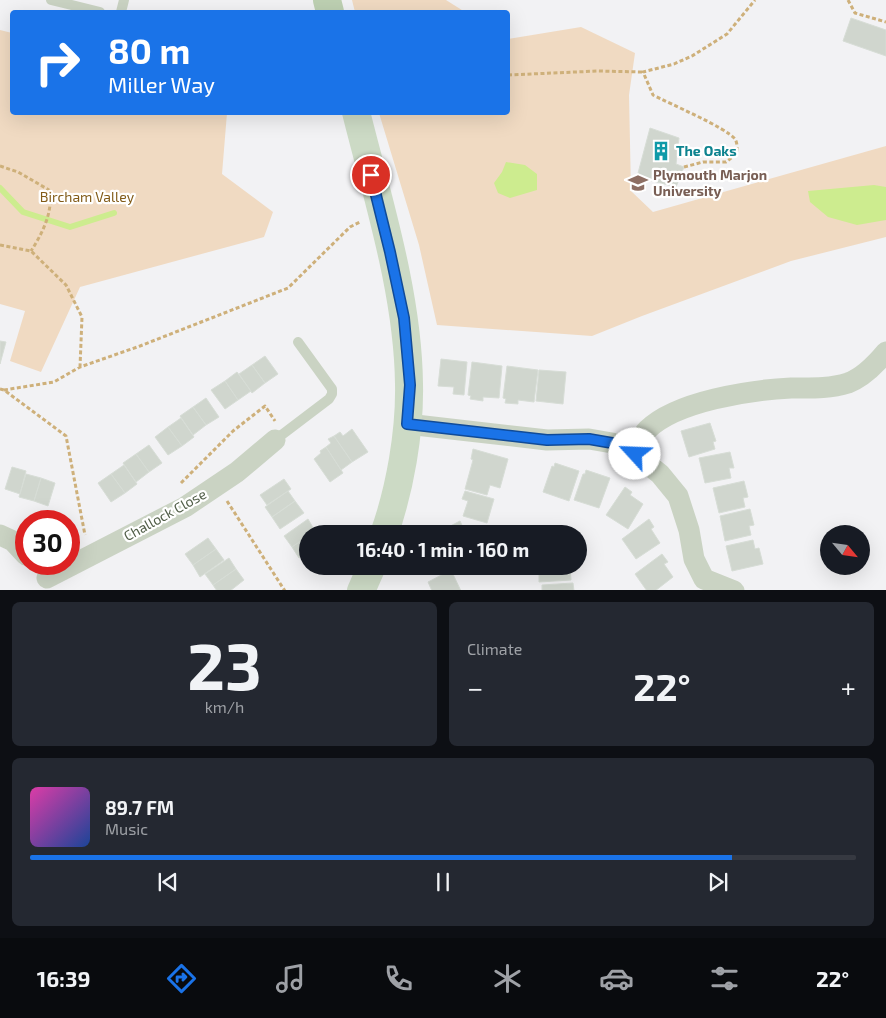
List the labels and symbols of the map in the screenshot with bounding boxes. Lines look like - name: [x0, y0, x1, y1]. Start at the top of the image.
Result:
- building icon: The Oaks: [650, 140, 672, 162]
- place label: The Oaks: [676, 142, 737, 159]
- pin: [350, 154, 392, 196]
- place label: Plymouth Marjon University: [653, 166, 767, 199]
- school or university icon: Plymouth Marjon University: [627, 172, 649, 194]
- park label: Bircham Valley: [40, 188, 135, 205]
- position arrow: [608, 427, 660, 479]
- street label: Challock Close: [121, 485, 209, 544]
- speed limit sign: 30: [15, 510, 80, 575]
- north arrow: [820, 525, 870, 575]

